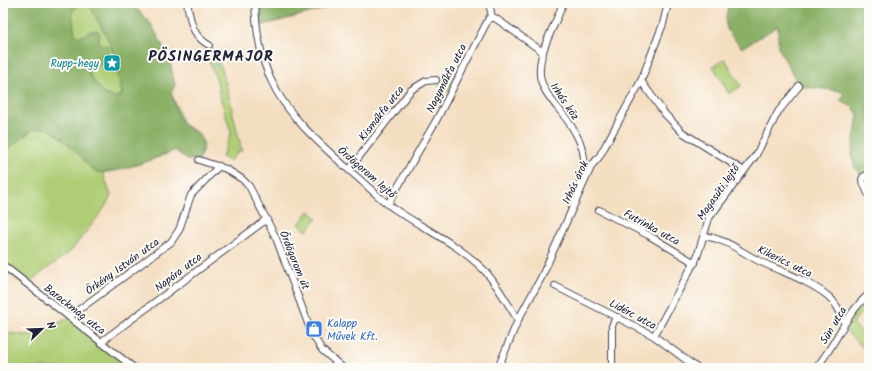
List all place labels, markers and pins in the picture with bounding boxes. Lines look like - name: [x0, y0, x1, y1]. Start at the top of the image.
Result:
- place icon: Rupp-hegy: [102, 53, 122, 73]
- place label: Rupp-hegy: [50, 55, 100, 73]
- place label: Kalapp Művek Kft.: [327, 315, 378, 346]
- shop icon: Kalapp Művek Kft.: [304, 319, 324, 339]

